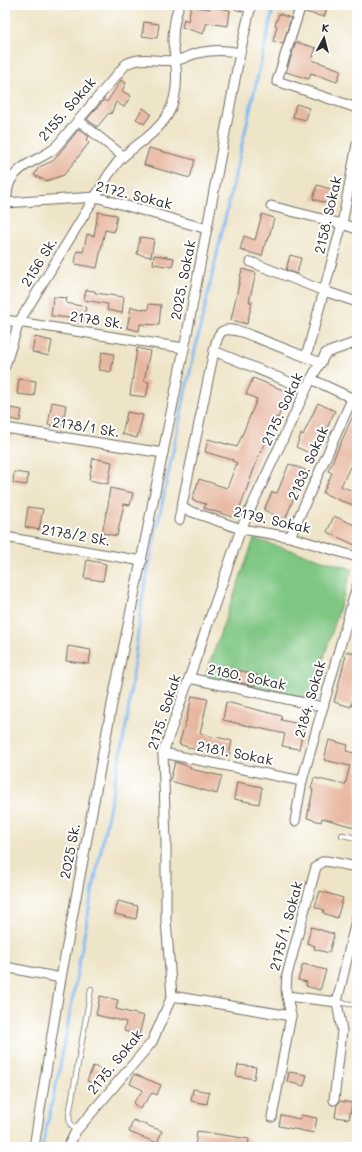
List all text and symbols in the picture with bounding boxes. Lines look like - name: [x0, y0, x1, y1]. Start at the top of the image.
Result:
- north arrow: [304, 18, 344, 58]
- text: K: [321, 20, 330, 35]
- street label: 2155. Sokak: [34, 73, 100, 145]
- street label: 2158. Sokak: [309, 174, 346, 256]
- street label: 2172. Sokak: [94, 176, 174, 213]
- street label: 2156 Sk.: [16, 234, 61, 290]
- street label: 2025. Sokak: [165, 238, 200, 321]
- street label: 2178 Sk.: [69, 306, 125, 333]
- street label: 2175. Sokak: [256, 369, 307, 448]
- street label: 2178/1 Sk.: [51, 412, 121, 441]
- street label: 2183. Sokak: [283, 423, 332, 503]
- street label: 2179. Sokak: [232, 501, 313, 538]
- street label: 2178/2 Sk.: [40, 519, 112, 550]
- street label: 2184. Sokak: [289, 658, 330, 740]
- street label: 2180. Sokak: [206, 659, 288, 694]
- street label: 2175. Sokak: [142, 672, 185, 752]
- street label: 2181. Sokak: [195, 736, 275, 769]
- street label: 2025 Sk.: [55, 821, 84, 880]
- street label: 2175/1. Sokak: [264, 879, 307, 973]
- street label: 2175. Sokak: [83, 1025, 147, 1098]

